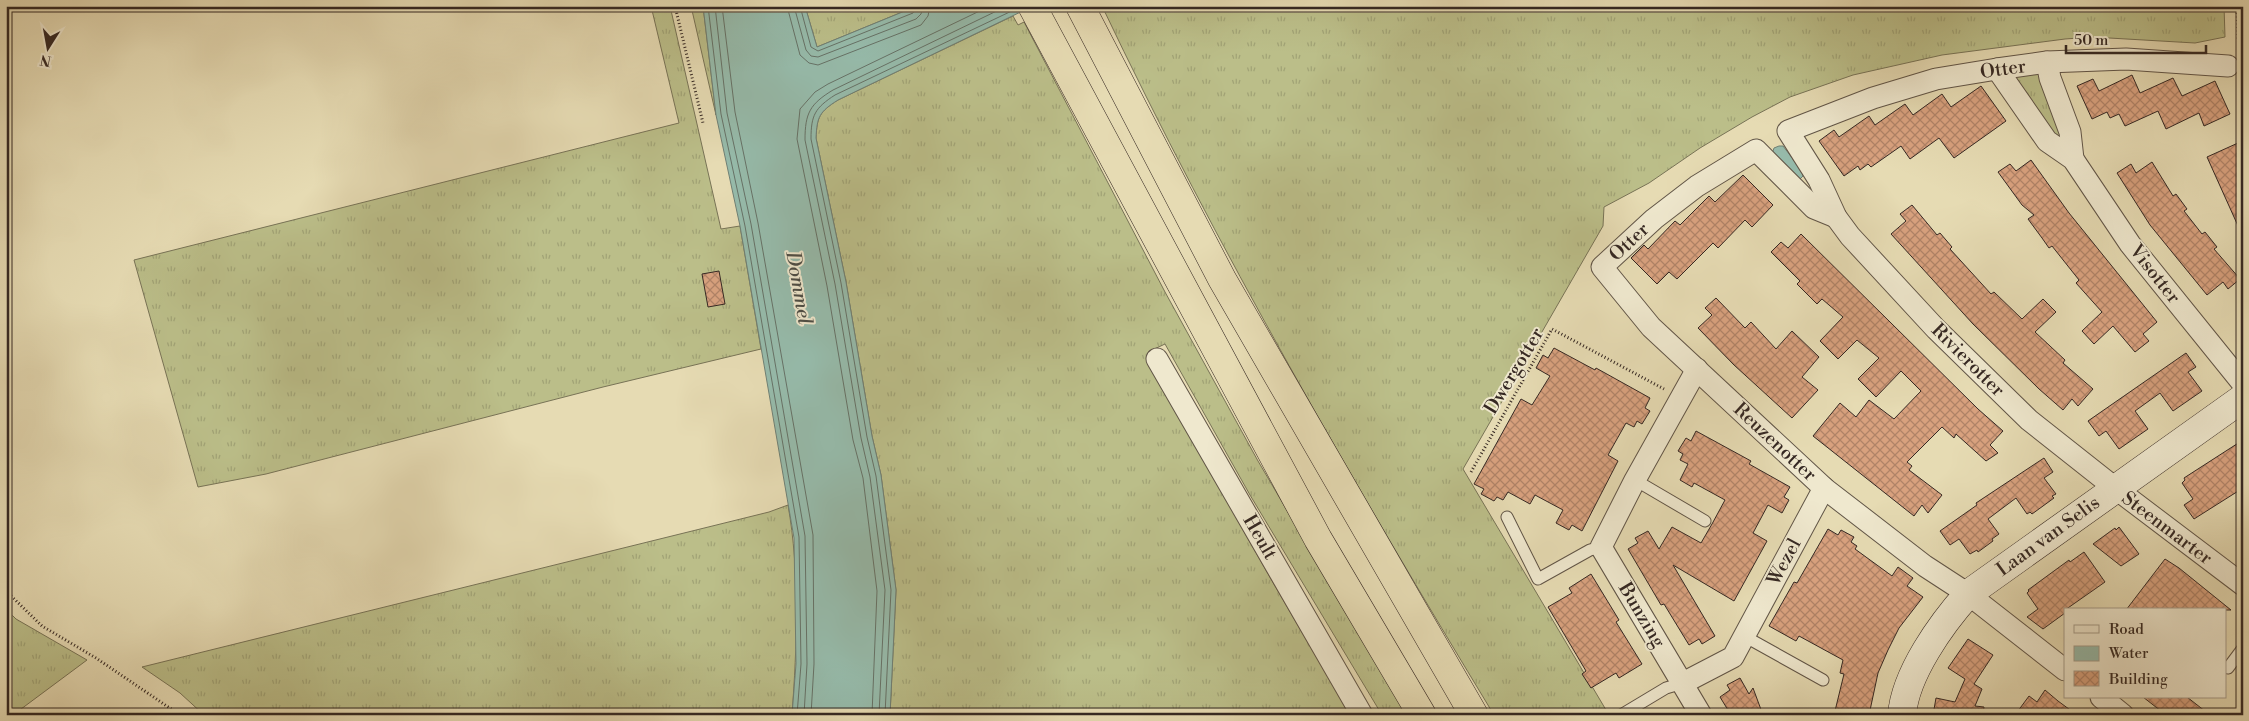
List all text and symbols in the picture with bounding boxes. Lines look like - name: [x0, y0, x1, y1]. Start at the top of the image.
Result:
- north arrow: [22, 22, 72, 72]
- scale bar: [2066, 22, 2206, 54]
- text: 50 m: [2074, 31, 2108, 50]
- text: N: [39, 50, 53, 70]
- street label: Otter: [1979, 54, 2027, 84]
- street label: Otter: [1604, 218, 1654, 266]
- street label: Visotter: [2124, 239, 2186, 308]
- water label: Dommel: [779, 248, 817, 327]
- street label: Rivierotter: [1926, 318, 2010, 402]
- street label: Dwergotter: [1479, 323, 1549, 419]
- street label: Reuzenotter: [1728, 397, 1822, 487]
- street label: Steenmarter: [2117, 486, 2217, 570]
- street label: Laan van Selis: [1992, 490, 2104, 582]
- street label: Heult: [1238, 510, 1283, 564]
- street label: Wezel: [1761, 534, 1806, 591]
- street label: Bunzing: [1613, 577, 1671, 652]
- legend: [2064, 608, 2226, 698]
- text: Road: [2109, 620, 2144, 639]
- text: Water: [2108, 644, 2149, 663]
- text: Building: [2108, 670, 2168, 689]

